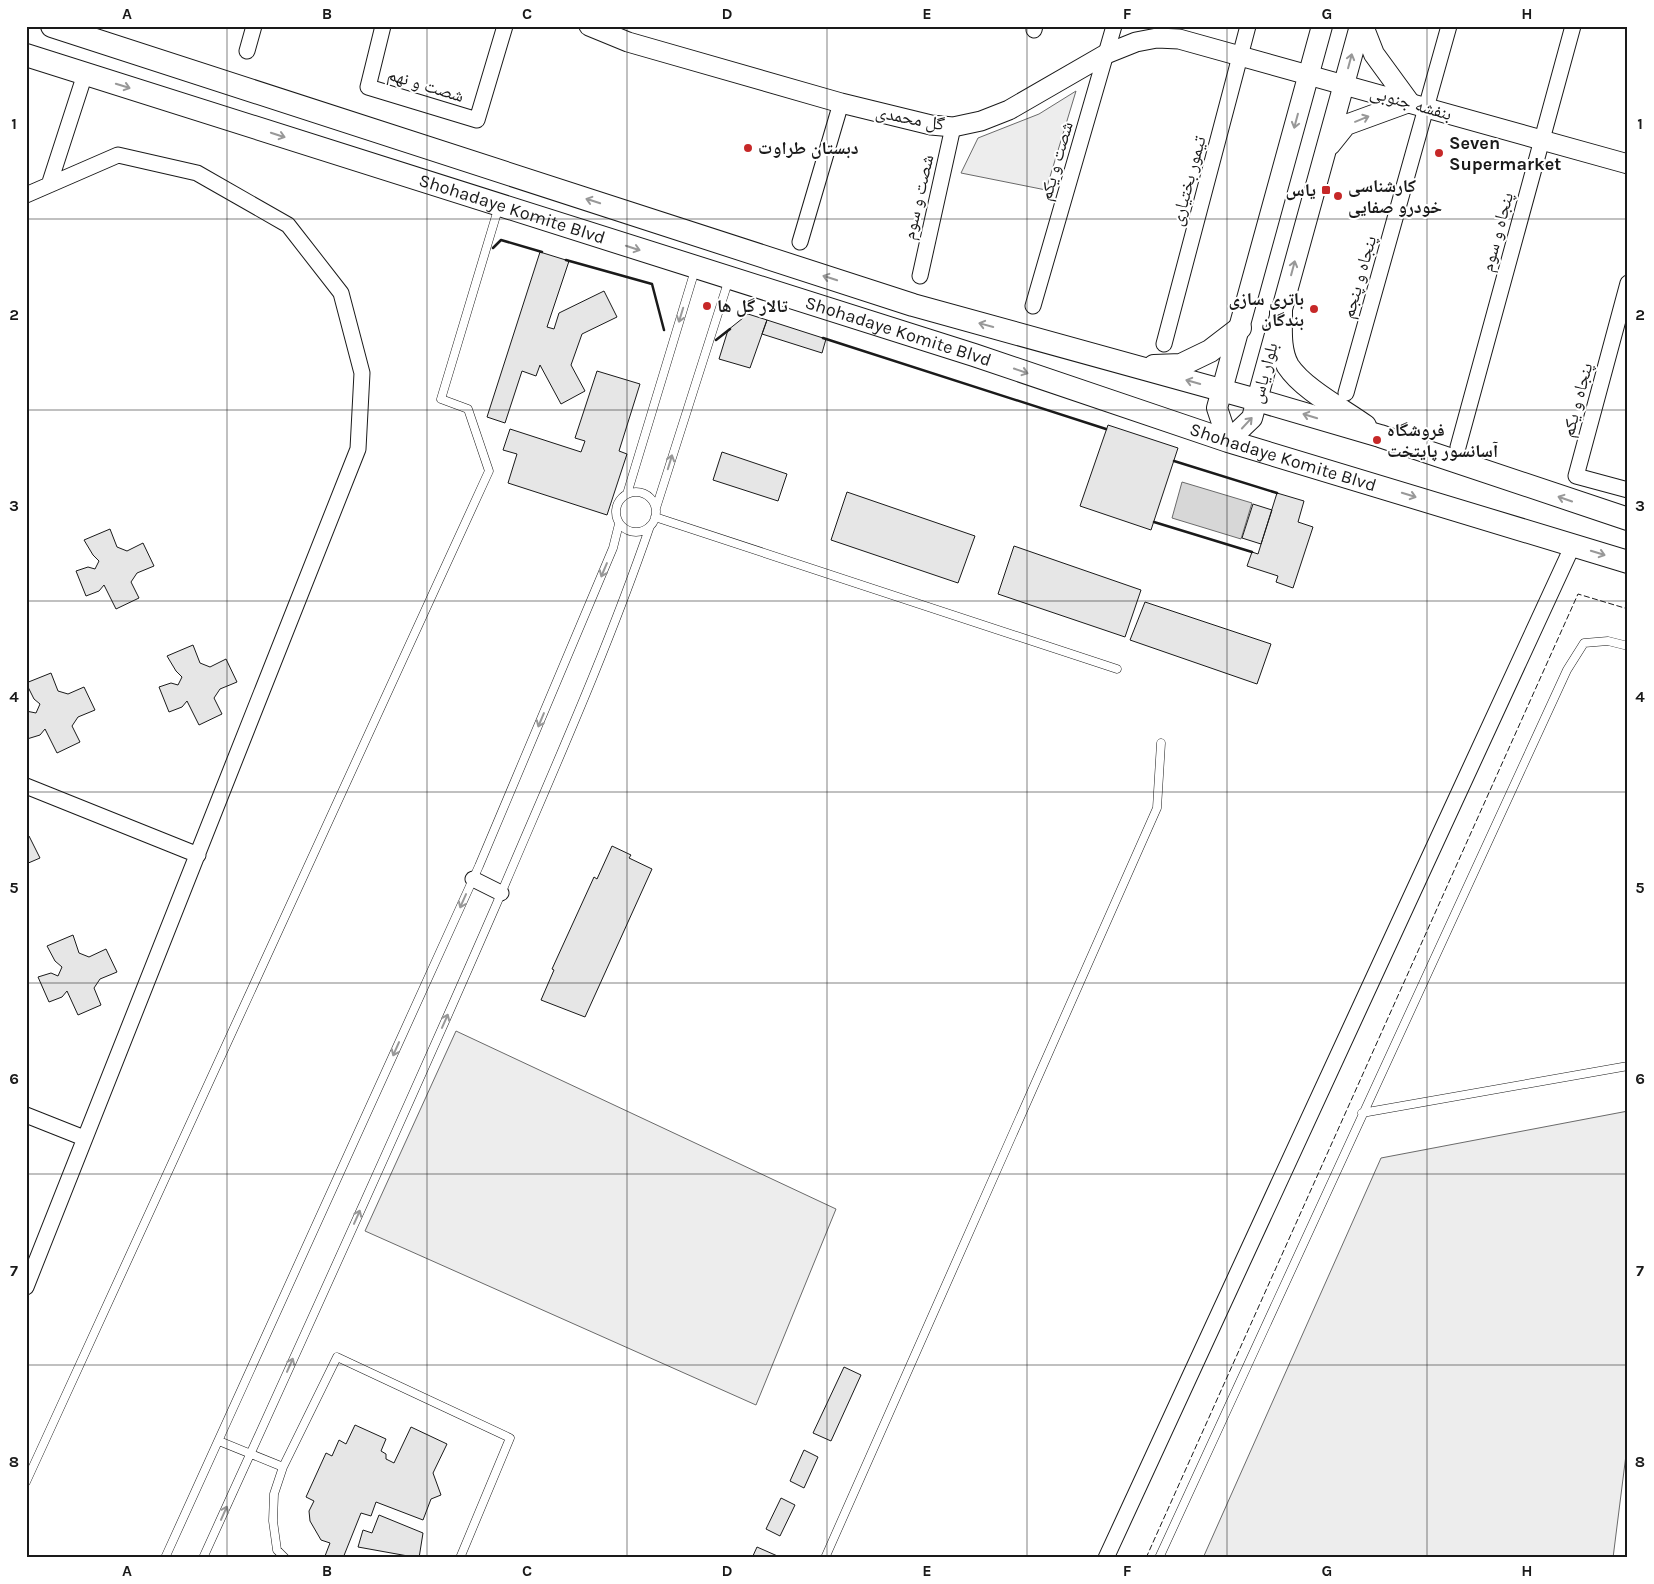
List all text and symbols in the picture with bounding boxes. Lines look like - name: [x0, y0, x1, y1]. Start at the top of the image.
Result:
- text: A: [122, 4, 132, 23]
- text: B: [322, 4, 332, 23]
- text: C: [522, 4, 532, 23]
- text: D: [722, 4, 733, 23]
- text: E: [922, 4, 932, 23]
- text: F: [1123, 4, 1132, 23]
- text: G: [1322, 4, 1332, 23]
- text: H: [1521, 4, 1533, 23]
- one-way arrow: [1346, 54, 1356, 70]
- street label: شصت و نهم: [385, 63, 467, 108]
- street label: بنفشه جنوبی: [1368, 81, 1454, 125]
- one-way arrow: [114, 82, 130, 91]
- street label: گل محمدی: [874, 101, 947, 136]
- one-way arrow: [1291, 113, 1301, 129]
- text: 1: [11, 114, 17, 133]
- one-way arrow: [1354, 114, 1369, 123]
- text: 1: [1637, 114, 1643, 133]
- street label: شصت و یکم: [1034, 119, 1079, 203]
- one-way arrow: [269, 131, 285, 140]
- place label: Seven Supermarket: [1449, 132, 1561, 175]
- street label: تیمور بختیاری: [1165, 134, 1211, 228]
- place label: دبستان طراوت: [758, 137, 859, 159]
- marker: دبستان طراوت: [742, 142, 754, 154]
- marker: Seven Supermarket: [1433, 147, 1445, 159]
- street label: شصت و سوم: [898, 152, 939, 242]
- street label: Shohadaye Komite Blvd: [416, 169, 608, 249]
- place label: کارشناسی خودرو صفایی: [1348, 175, 1442, 218]
- place label: یاس: [1286, 179, 1316, 201]
- marker: یاس: [1320, 184, 1332, 196]
- marker: کارشناسی خودرو صفایی: [1332, 190, 1344, 202]
- street label: پنجاه و سوم: [1476, 190, 1519, 274]
- one-way arrow: [585, 195, 601, 205]
- street label: پنجاه و پنجم: [1337, 233, 1382, 321]
- one-way arrow: [624, 244, 640, 253]
- one-way arrow: [1289, 261, 1298, 277]
- one-way arrow: [823, 273, 839, 282]
- place label: باتری سازی بندگان: [1229, 288, 1304, 331]
- street label: Shohadaye Komite Blvd: [802, 291, 994, 371]
- place label: تالار گل ها: [717, 295, 788, 317]
- marker: تالار گل ها: [701, 300, 713, 312]
- marker: باتری سازی بندگان: [1308, 303, 1320, 315]
- text: 2: [9, 305, 19, 324]
- text: 2: [1635, 305, 1645, 324]
- one-way arrow: [675, 306, 685, 322]
- one-way arrow: [978, 320, 994, 329]
- street label: بلوار یاس: [1245, 340, 1283, 406]
- street label: پنجاه و یکم: [1557, 360, 1598, 440]
- one-way arrow: [1013, 367, 1028, 376]
- one-way arrow: [1186, 377, 1202, 386]
- one-way arrow: [1303, 410, 1319, 420]
- one-way arrow: [1241, 416, 1253, 429]
- street label: Shohadaye Komite Blvd: [1187, 418, 1379, 496]
- place label: فروشگاه آسانسور پایتخت: [1387, 419, 1498, 462]
- marker: فروشگاه آسانسور پایتخت: [1371, 434, 1383, 446]
- one-way arrow: [666, 454, 676, 470]
- one-way arrow: [1401, 491, 1417, 501]
- one-way arrow: [1557, 493, 1573, 503]
- text: 3: [9, 496, 19, 515]
- text: 3: [1635, 496, 1645, 515]
- one-way arrow: [1590, 548, 1606, 558]
- one-way arrow: [598, 562, 608, 577]
- text: 4: [9, 687, 19, 706]
- text: 4: [1635, 687, 1645, 706]
- one-way arrow: [535, 712, 545, 727]
- text: 5: [9, 878, 19, 897]
- text: 5: [1635, 878, 1645, 897]
- one-way arrow: [457, 893, 467, 908]
- one-way arrow: [441, 1014, 450, 1029]
- one-way arrow: [391, 1041, 400, 1056]
- text: 6: [9, 1069, 19, 1088]
- text: 6: [1635, 1069, 1645, 1088]
- one-way arrow: [352, 1210, 362, 1225]
- text: 7: [10, 1261, 18, 1280]
- text: 7: [1636, 1261, 1644, 1280]
- one-way arrow: [286, 1358, 296, 1373]
- text: 8: [9, 1452, 19, 1471]
- text: 8: [1635, 1452, 1645, 1471]
- one-way arrow: [219, 1506, 229, 1521]
- text: A: [122, 1561, 132, 1580]
- text: B: [322, 1561, 332, 1580]
- text: C: [522, 1561, 532, 1580]
- text: D: [722, 1561, 733, 1580]
- text: E: [922, 1561, 932, 1580]
- text: F: [1123, 1561, 1132, 1580]
- text: G: [1322, 1561, 1332, 1580]
- text: H: [1521, 1561, 1533, 1580]

